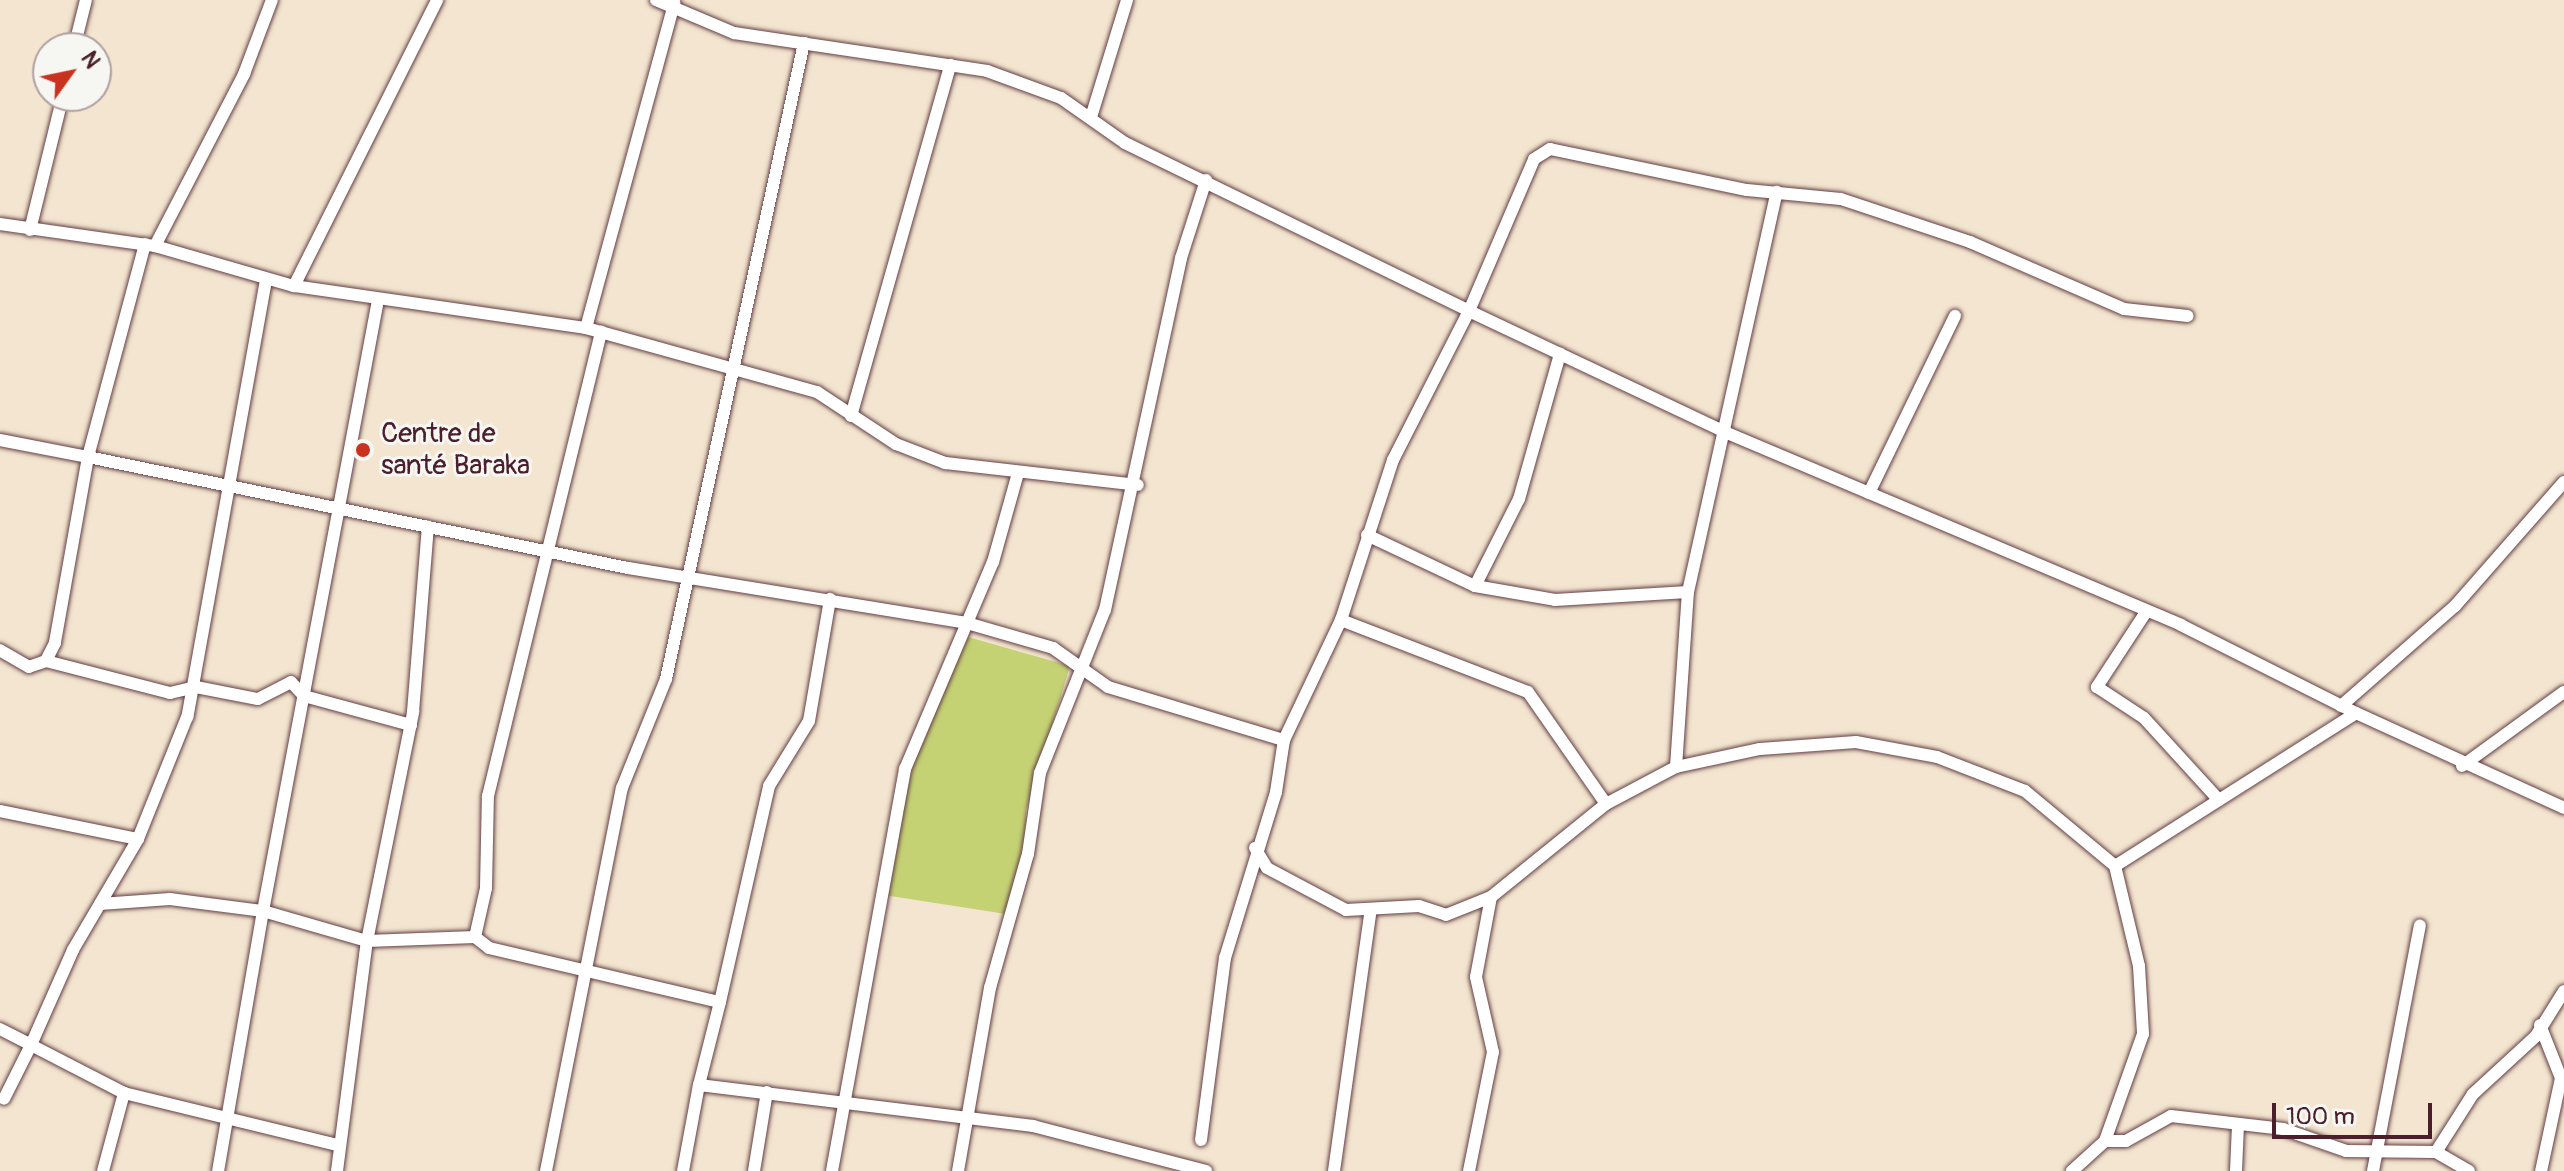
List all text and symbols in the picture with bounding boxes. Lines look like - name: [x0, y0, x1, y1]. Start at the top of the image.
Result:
- north arrow: [32, 32, 112, 112]
- text: N: [75, 46, 106, 74]
- place label: Centre de santé Baraka: [381, 417, 530, 483]
- marker: Centre de santé Baraka: [352, 439, 374, 461]
- scale bar: [2276, 1087, 2436, 1137]
- text: 100 m: [2286, 1102, 2355, 1131]

